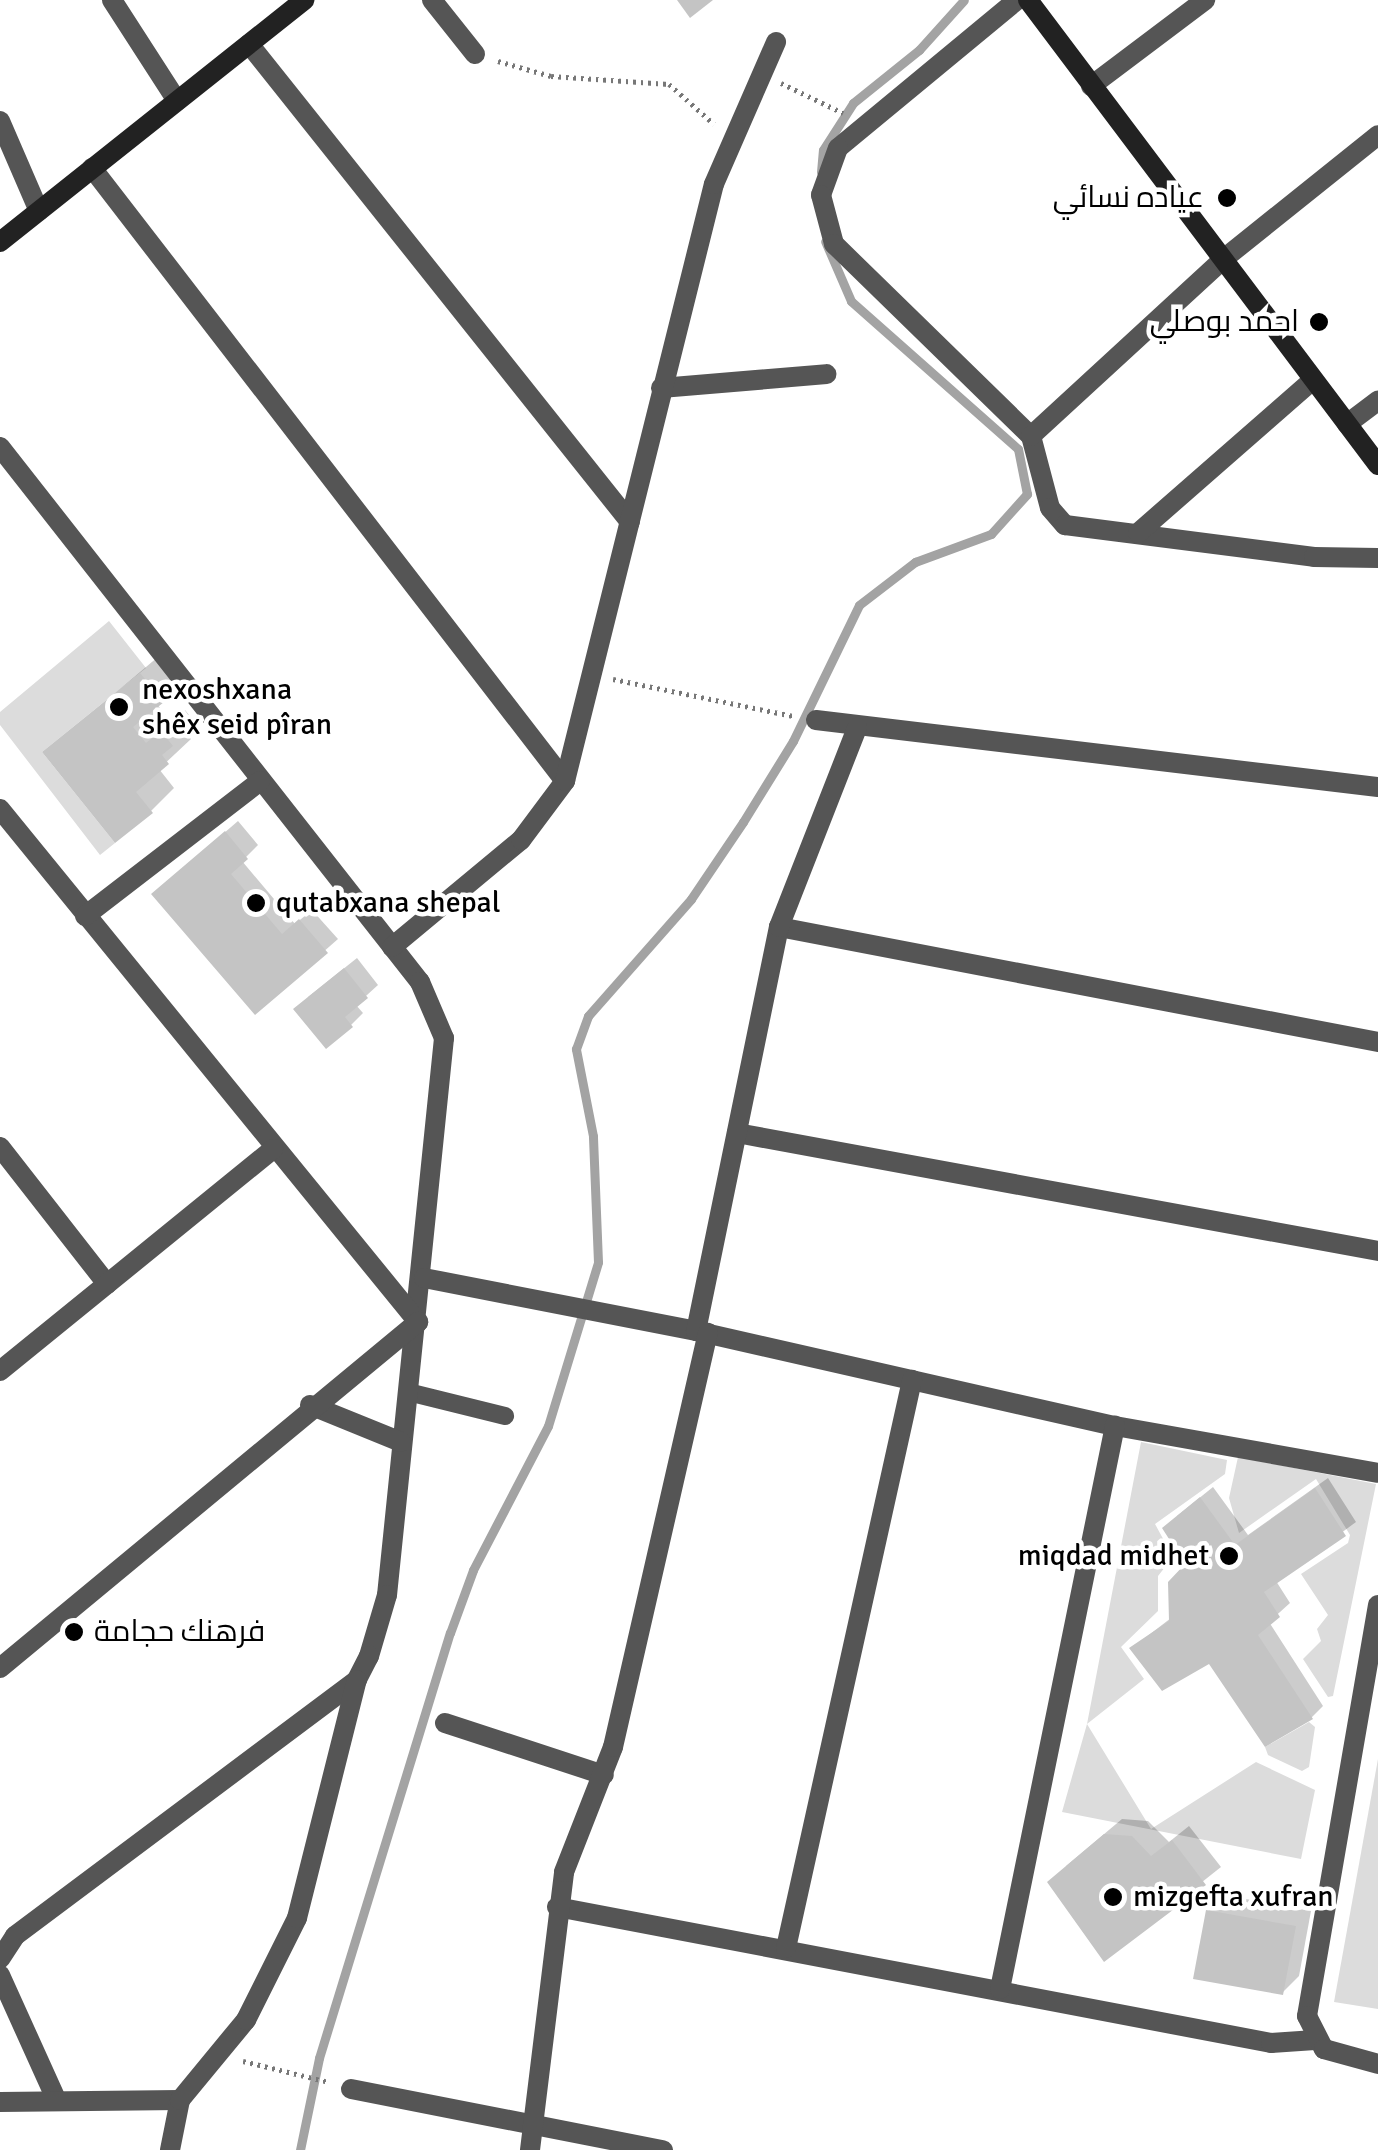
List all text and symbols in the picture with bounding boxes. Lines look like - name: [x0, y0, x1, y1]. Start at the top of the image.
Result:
- place label: عياده نسائي: [1053, 180, 1204, 216]
- marker: عياده نسائي: [1214, 185, 1240, 211]
- place label: احمد بوصلي: [1150, 304, 1299, 340]
- marker: احمد بوصلي: [1308, 311, 1330, 333]
- place label: nexoshxana shêx seid pîran: [142, 672, 332, 742]
- marker: nexoshxana shêx seid pîran: [106, 694, 132, 720]
- place label: qutabxana shepal: [276, 885, 501, 921]
- marker: qutabxana shepal: [245, 892, 267, 914]
- place label: miqdad midhet: [1018, 1538, 1209, 1574]
- marker: miqdad midhet: [1218, 1545, 1240, 1567]
- place label: فرهنك حجامة: [94, 1614, 265, 1650]
- marker: فرهنك حجامة: [63, 1621, 85, 1643]
- place label: mizgefta xufran: [1133, 1879, 1334, 1915]
- marker: mizgefta xufran: [1102, 1886, 1124, 1908]

